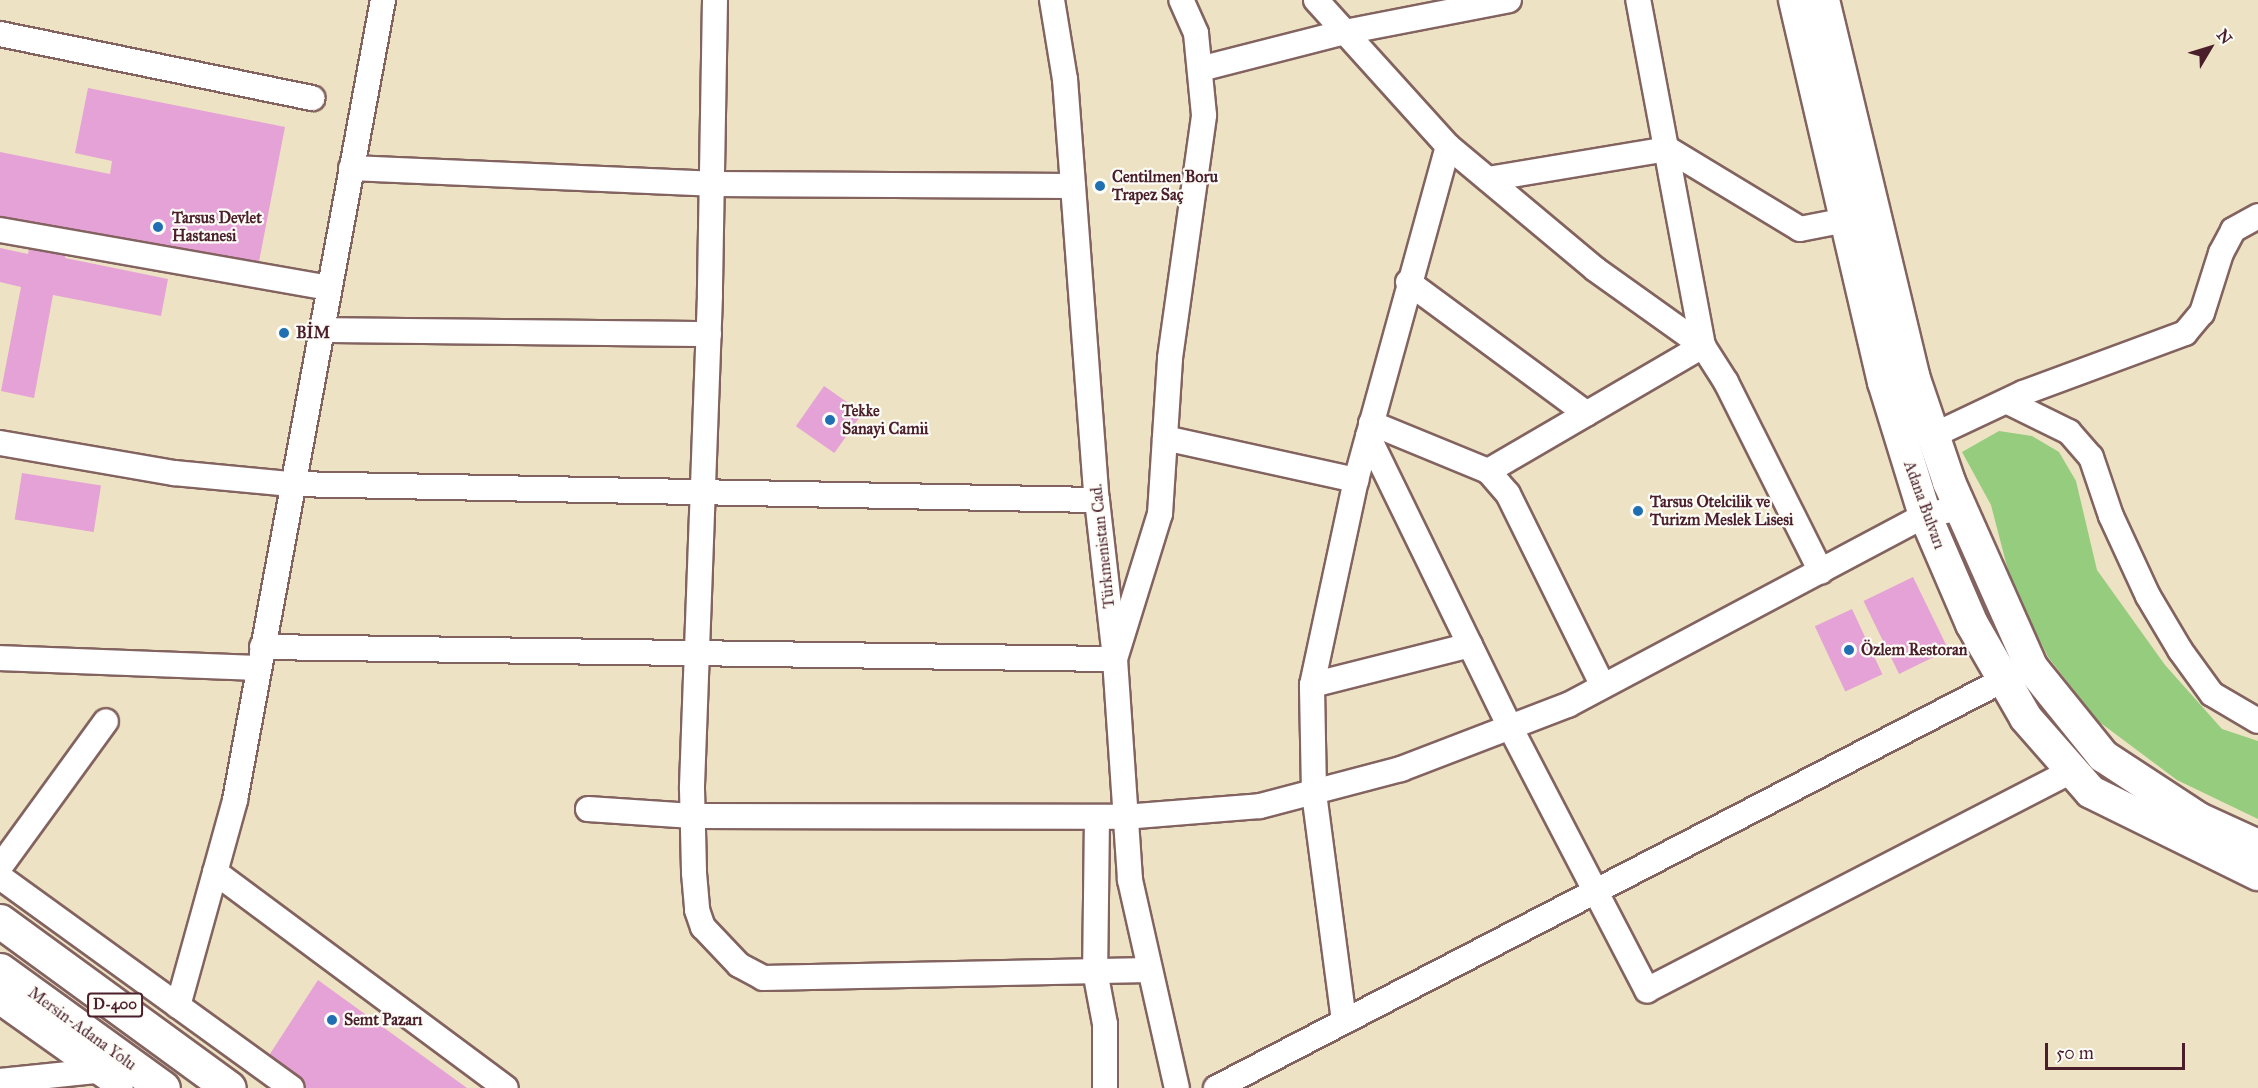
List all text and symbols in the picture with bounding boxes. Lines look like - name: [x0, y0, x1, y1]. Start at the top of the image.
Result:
- north arrow: [2180, 18, 2240, 78]
- text: N: [2213, 25, 2236, 48]
- place label: Centilmen Boru Trapez Saç: [1112, 167, 1218, 205]
- marker: Centilmen Boru Trapez Saç: [1093, 179, 1107, 193]
- place label: Tarsus Devlet Hastanesi: [172, 208, 262, 246]
- marker: Tarsus Devlet Hastanesi: [149, 218, 167, 236]
- place label: BİM: [296, 323, 330, 343]
- marker: BİM: [277, 326, 291, 340]
- place label: Tekke Sanayi Camii: [842, 401, 928, 439]
- marker: Tekke Sanayi Camii: [823, 413, 837, 427]
- street label: Adana Bulvarı: [1899, 458, 1949, 552]
- street label: Türkmenistan Cad.: [1087, 483, 1119, 609]
- place label: Tarsus Otelcilik ve Turizm Meslek Lisesi: [1650, 492, 1793, 530]
- marker: Tarsus Otelcilik ve Turizm Meslek Lisesi: [1631, 504, 1645, 518]
- place label: Özlem Restoran: [1861, 640, 1967, 660]
- marker: Özlem Restoran: [1842, 643, 1856, 657]
- street label: Mersin-Adana Yolu: [24, 983, 140, 1075]
- road number: D-400: [86, 993, 144, 1017]
- place label: Semt Pazarı: [344, 1010, 423, 1030]
- marker: Semt Pazarı: [325, 1013, 339, 1027]
- scale bar: [2048, 1031, 2188, 1069]
- text: 50 m: [2056, 1042, 2094, 1064]

